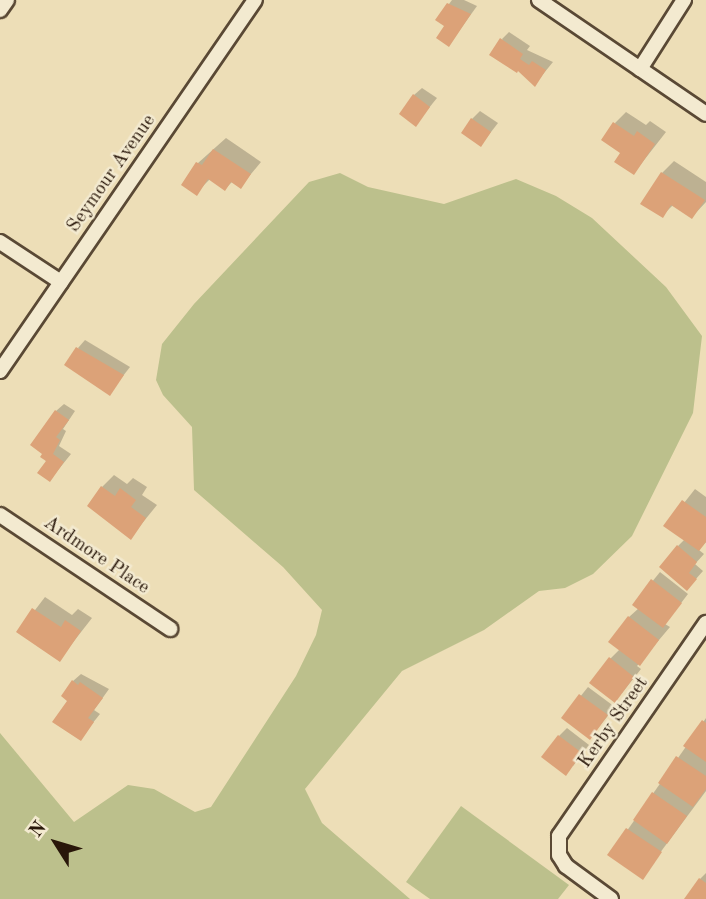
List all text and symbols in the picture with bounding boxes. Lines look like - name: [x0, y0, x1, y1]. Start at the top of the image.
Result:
- street label: Seymour Avenue: [63, 111, 161, 237]
- street label: Ardmore Place: [39, 512, 153, 600]
- street label: Kerby Street: [574, 673, 654, 773]
- north arrow: [21, 808, 91, 878]
- text: N: [27, 819, 51, 842]

